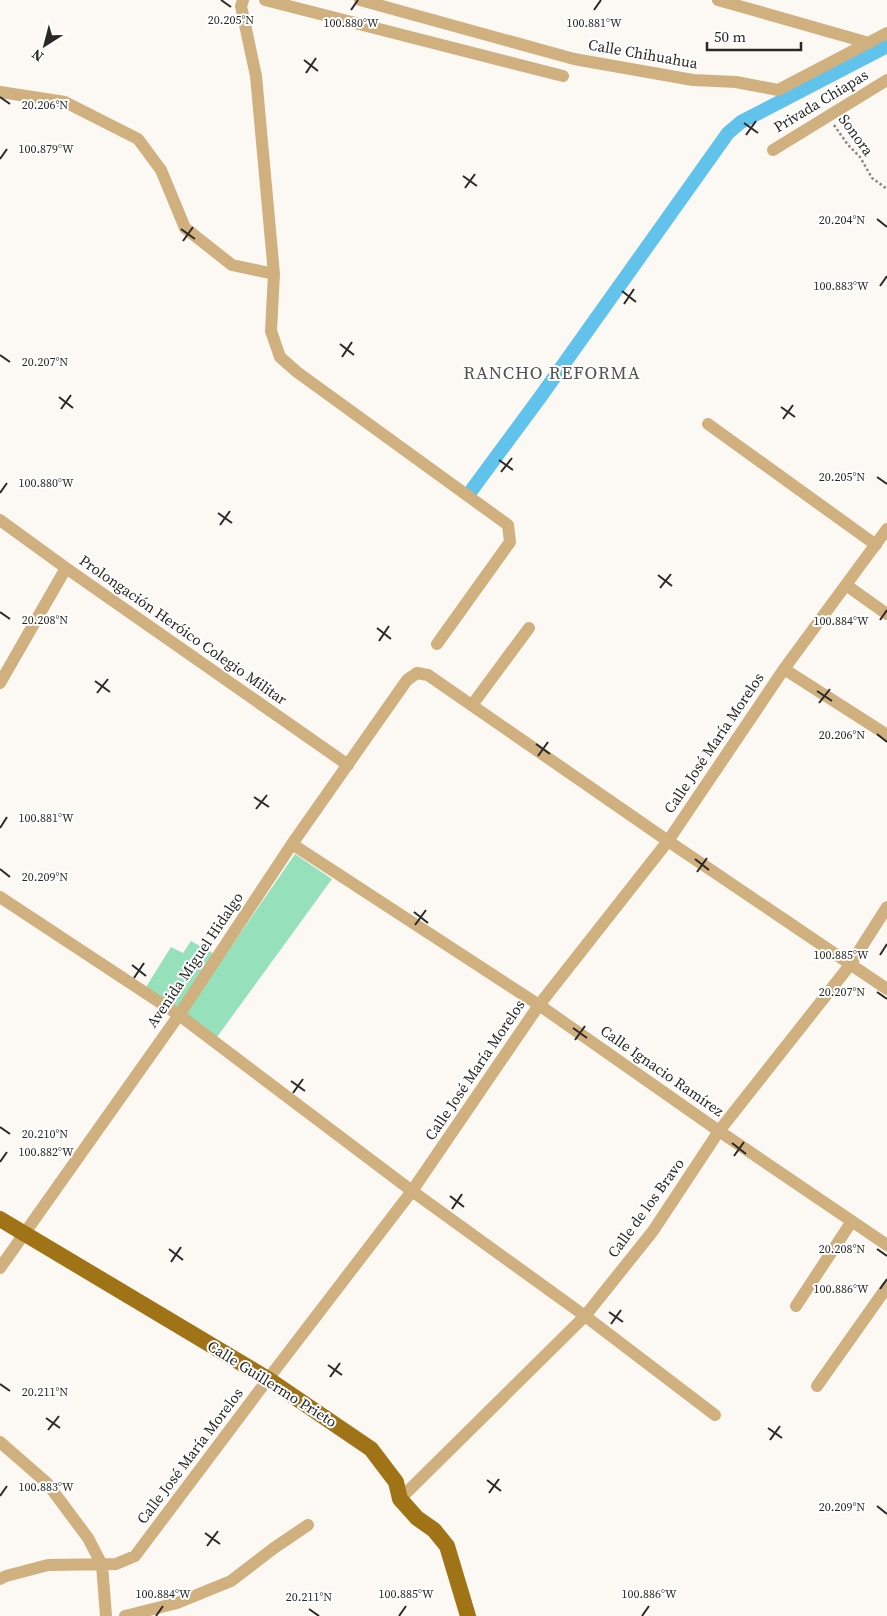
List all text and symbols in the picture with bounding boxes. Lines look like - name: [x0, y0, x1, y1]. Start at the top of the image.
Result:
- text: 20.205°N: [208, 12, 254, 28]
- text: 100.880°W: [323, 15, 379, 31]
- text: 100.881°W: [566, 15, 622, 31]
- north arrow: [20, 20, 70, 70]
- scale bar: [707, 20, 801, 52]
- text: 50 m: [714, 26, 746, 47]
- street label: Calle Chihuahua: [587, 34, 700, 74]
- text: N: [27, 44, 47, 67]
- street label: Privada Chiapas: [770, 64, 872, 137]
- text: 20.206°N: [22, 97, 68, 113]
- street label: Sonora: [834, 109, 879, 160]
- text: 100.879°W: [18, 141, 74, 157]
- text: 20.204°N: [819, 212, 865, 228]
- text: 100.883°W: [813, 278, 869, 294]
- text: 20.207°N: [22, 354, 68, 370]
- district label: RANCHO REFORMA: [463, 360, 641, 385]
- text: 20.205°N: [819, 469, 865, 485]
- text: 100.880°W: [18, 475, 74, 491]
- street label: Prolongación Heróico Colegio Militar: [75, 550, 292, 710]
- text: 20.208°N: [22, 612, 68, 628]
- text: 100.884°W: [813, 613, 869, 629]
- street label: Calle José María Morelos: [659, 668, 769, 817]
- text: 20.206°N: [819, 727, 865, 743]
- text: 100.881°W: [18, 810, 74, 826]
- text: 20.209°N: [22, 869, 68, 885]
- street label: Avenida Miguel Hidalgo: [141, 888, 248, 1032]
- text: 100.885°W: [813, 947, 869, 963]
- text: 20.207°N: [819, 984, 865, 1000]
- street label: Calle José María Morelos: [420, 995, 530, 1144]
- street label: Calle Ignacio Ramírez: [596, 1020, 728, 1121]
- text: 20.210°N: [22, 1126, 68, 1142]
- text: 100.882°W: [18, 1144, 74, 1160]
- street label: Calle de los Bravo: [602, 1154, 689, 1262]
- text: 20.208°N: [819, 1241, 865, 1257]
- text: 100.886°W: [813, 1281, 869, 1297]
- street label: Calle Guillermo Prieto: [203, 1335, 341, 1432]
- street label: Calle José María Morelos: [131, 1383, 248, 1528]
- text: 20.211°N: [22, 1384, 68, 1400]
- text: 100.883°W: [18, 1479, 74, 1495]
- text: 20.209°N: [819, 1499, 865, 1515]
- text: 100.884°W: [135, 1586, 191, 1602]
- text: 100.885°W: [378, 1586, 434, 1602]
- text: 100.886°W: [621, 1586, 677, 1602]
- text: 20.211°N: [286, 1589, 332, 1605]

